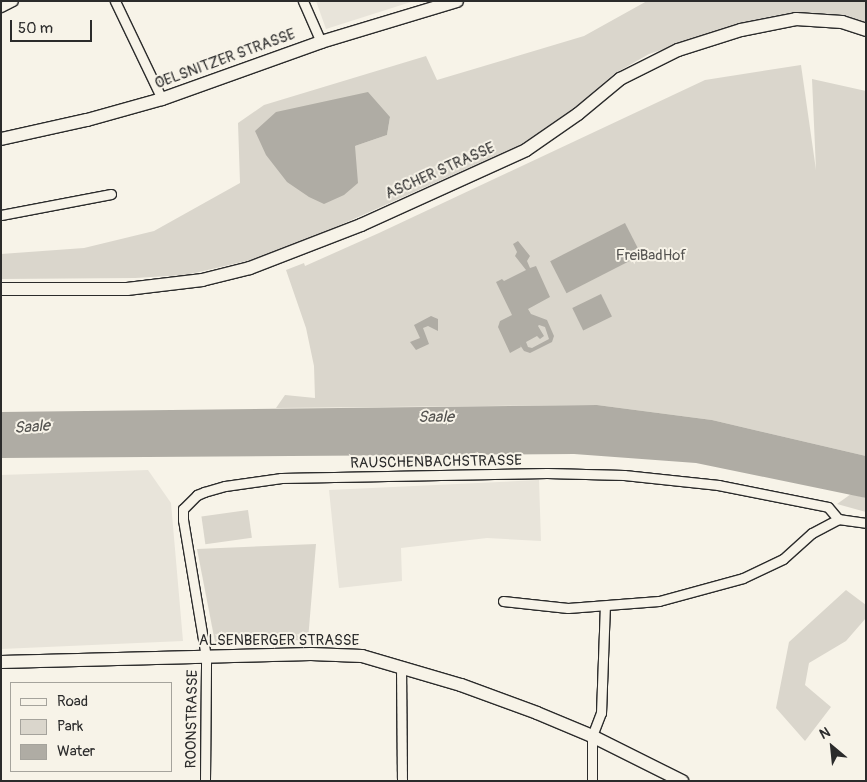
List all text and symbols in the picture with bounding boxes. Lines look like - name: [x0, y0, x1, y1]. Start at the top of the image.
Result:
- scale bar: [12, 10, 95, 42]
- text: 50 m: [18, 19, 53, 38]
- street label: OELSNITZER STRASSE: [152, 25, 298, 93]
- street label: ASCHER STRASSE: [383, 139, 497, 203]
- park label: FreiBadHof: [616, 247, 686, 265]
- water label: Saale: [418, 407, 454, 427]
- water label: Saale: [13, 416, 51, 438]
- street label: RAUSCHENBACHSTRASSE: [350, 452, 522, 472]
- street label: ALSENBERGER STRASSE: [199, 632, 359, 650]
- street label: ROONSTRASSE: [182, 670, 202, 768]
- legend: [10, 682, 172, 772]
- text: Road: [57, 692, 88, 711]
- text: Park: [57, 717, 83, 736]
- north arrow: [807, 722, 857, 772]
- text: N: [817, 724, 833, 743]
- text: Water: [57, 742, 95, 761]

